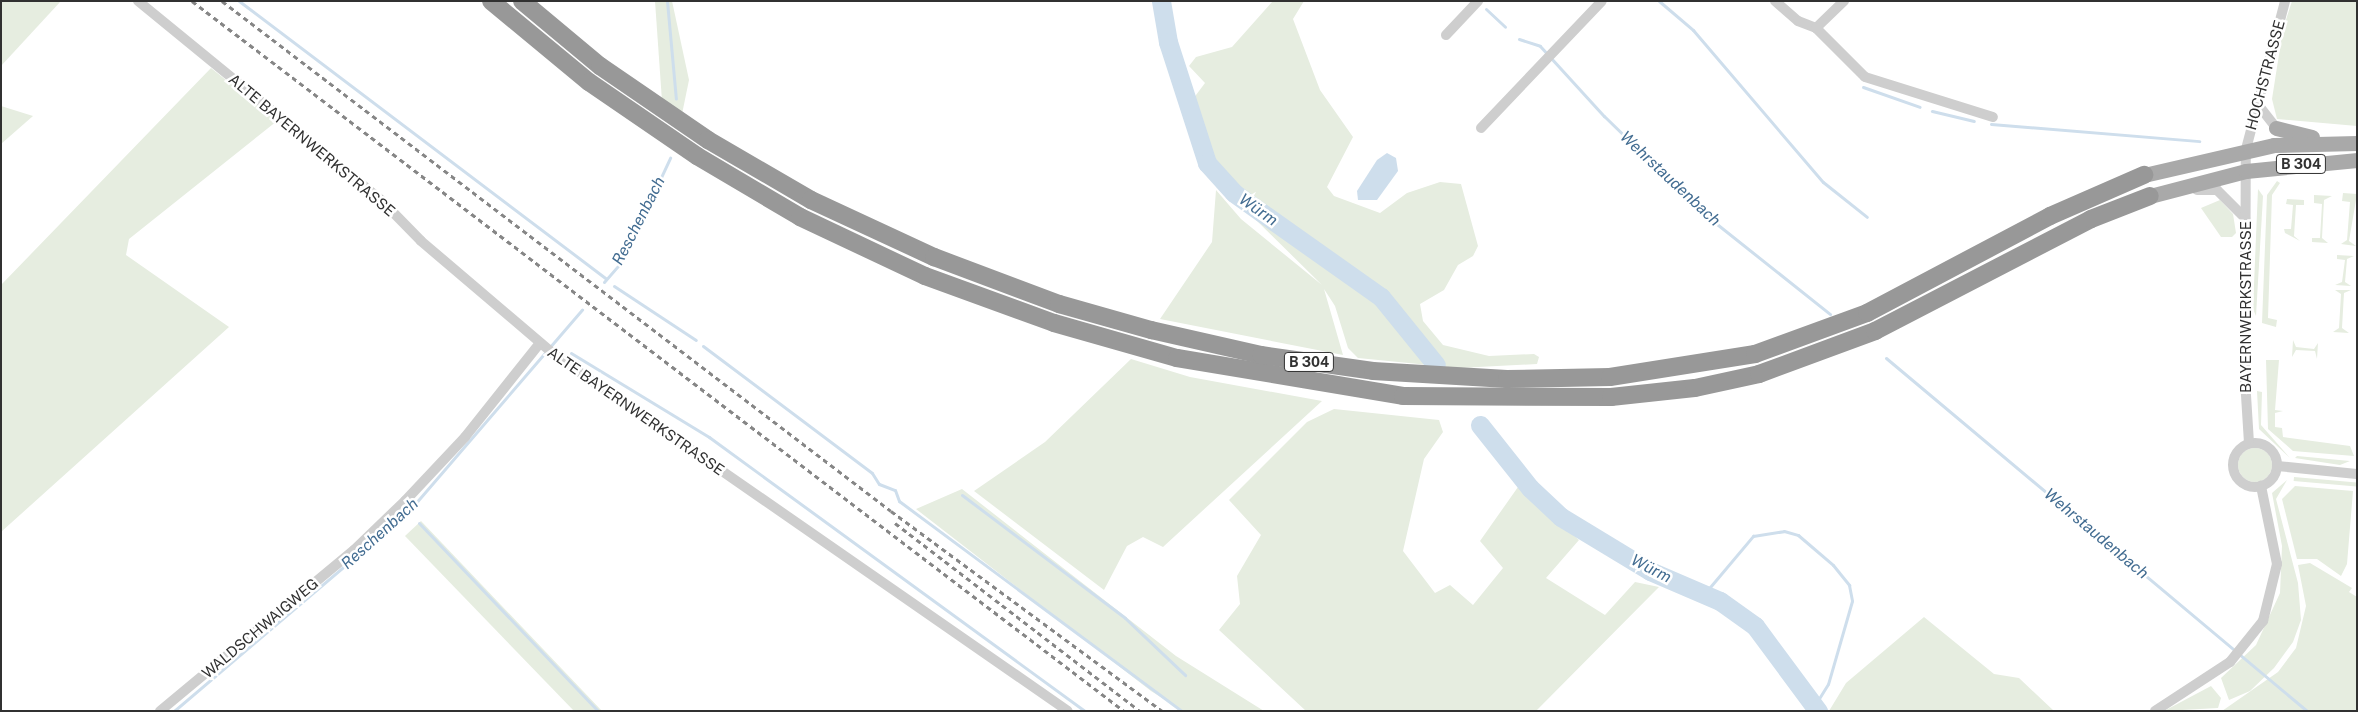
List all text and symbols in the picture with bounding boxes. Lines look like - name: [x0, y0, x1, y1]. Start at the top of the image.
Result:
- street label: HOCHSTRASSE: [2242, 18, 2288, 132]
- street label: ALTE BAYERNWERKSTRASSE: [225, 70, 399, 220]
- water label: Wehrstaudenbach: [1616, 128, 1724, 230]
- road number: B 304: [2275, 152, 2327, 175]
- water label: Reschenbach: [609, 174, 669, 268]
- water label: Würm: [1235, 190, 1281, 230]
- street label: BAYERNWERKSTRASSE: [2237, 221, 2255, 393]
- street label: ALTE BAYERNWERKSTRASSE: [544, 343, 728, 479]
- road number: B 304: [1283, 351, 1335, 374]
- water label: Wehrstaudenbach: [2040, 485, 2152, 583]
- water label: Reschenbach: [338, 495, 422, 573]
- water label: Würm: [1628, 551, 1674, 587]
- street label: WALDSCHWAIGWEG: [198, 574, 322, 682]

